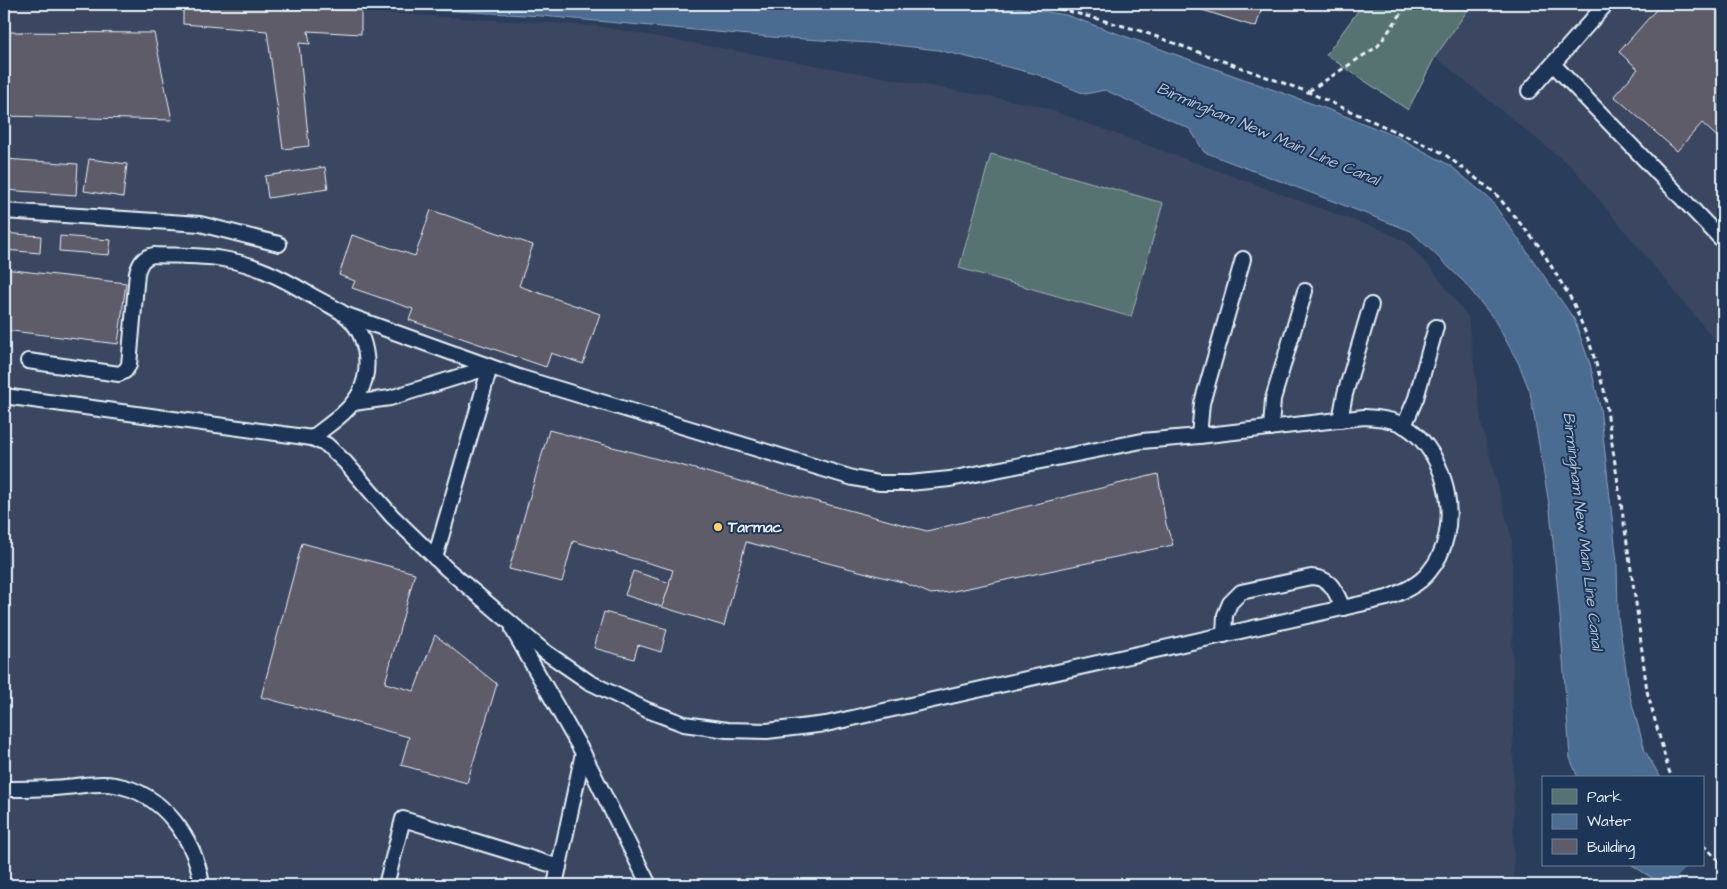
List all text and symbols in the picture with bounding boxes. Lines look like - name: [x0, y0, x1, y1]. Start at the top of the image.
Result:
- water label: Birmingham New Main Line Canal: [1153, 77, 1385, 193]
- water label: Birmingham New Main Line Canal: [1556, 411, 1609, 654]
- place label: Tarmac: [727, 517, 783, 538]
- marker: Tarmac: [712, 521, 724, 533]
- legend: [1542, 776, 1704, 866]
- text: Park: [1587, 787, 1622, 808]
- text: Water: [1587, 811, 1631, 832]
- text: Building: [1587, 837, 1635, 859]

